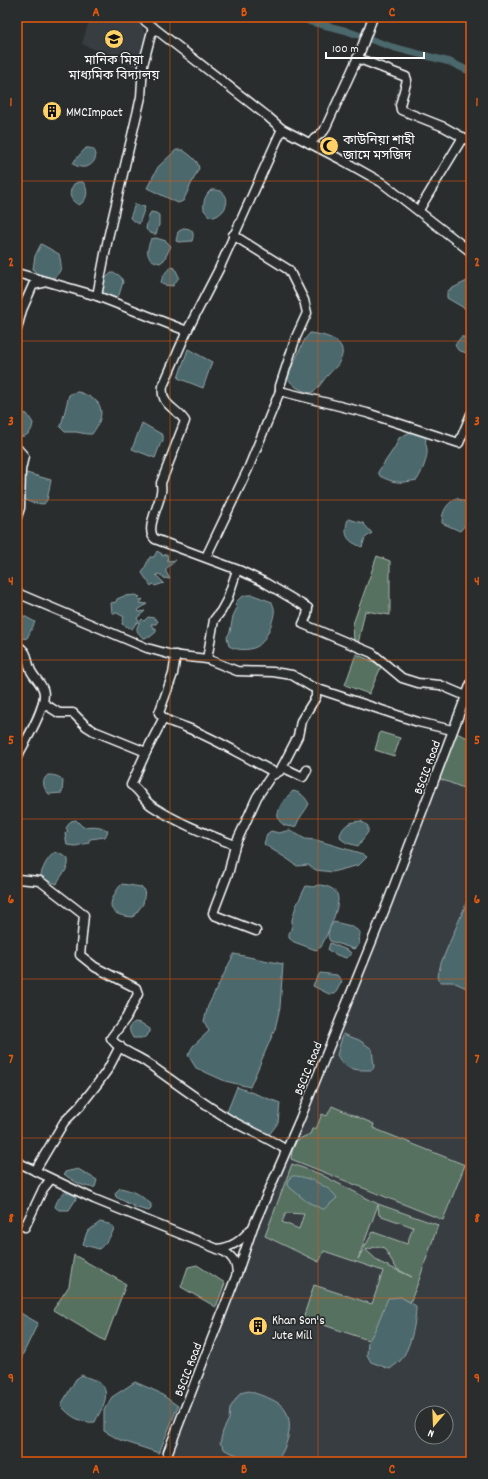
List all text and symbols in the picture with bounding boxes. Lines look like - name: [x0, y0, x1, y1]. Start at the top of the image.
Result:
- text: A: [92, 4, 100, 23]
- text: B: [241, 4, 247, 23]
- text: C: [389, 4, 396, 23]
- school or university icon: মানিক মিয়া মাধ্যমিক বিদ্যালয়: [103, 28, 125, 50]
- scale bar: [326, 34, 424, 60]
- text: 100 m: [332, 41, 359, 58]
- place label: মানিক মিয়া মাধ্যমিক বিদ্যালয়: [68, 52, 160, 86]
- text: 1: [10, 94, 13, 113]
- text: 1: [476, 94, 479, 113]
- building icon: MMCImpact: [41, 100, 63, 122]
- place label: MMCImpact: [66, 104, 123, 123]
- place label: কাউনিয়া শাহী জামে মসজিদ: [342, 132, 415, 166]
- mosque icon: কাউনিয়া শাহী জামে মসজিদ: [318, 135, 340, 157]
- text: 2: [8, 254, 14, 273]
- text: 2: [474, 254, 480, 273]
- text: 3: [8, 413, 14, 432]
- text: 3: [474, 413, 480, 432]
- text: 4: [8, 573, 14, 592]
- text: 4: [474, 573, 480, 592]
- text: 5: [8, 732, 14, 751]
- text: 5: [474, 732, 480, 751]
- street label: BSCIC Road: [410, 738, 447, 797]
- text: 6: [8, 891, 15, 910]
- text: 6: [474, 891, 481, 910]
- street label: BSCIC Road: [290, 1039, 329, 1098]
- text: 7: [9, 1051, 14, 1070]
- text: 7: [475, 1051, 480, 1070]
- text: 8: [8, 1210, 14, 1229]
- text: 8: [474, 1210, 480, 1229]
- place label: Khan Son's Jute Mill: [272, 1312, 325, 1346]
- building icon: Khan Son's Jute Mill: [247, 1315, 269, 1337]
- street label: BSCIC Road: [170, 1340, 208, 1399]
- text: 9: [8, 1370, 14, 1389]
- text: 9: [474, 1370, 480, 1389]
- north arrow: [414, 1405, 454, 1445]
- text: N: [426, 1424, 437, 1441]
- text: A: [92, 1461, 100, 1479]
- text: B: [241, 1461, 247, 1479]
- text: C: [389, 1461, 396, 1479]

